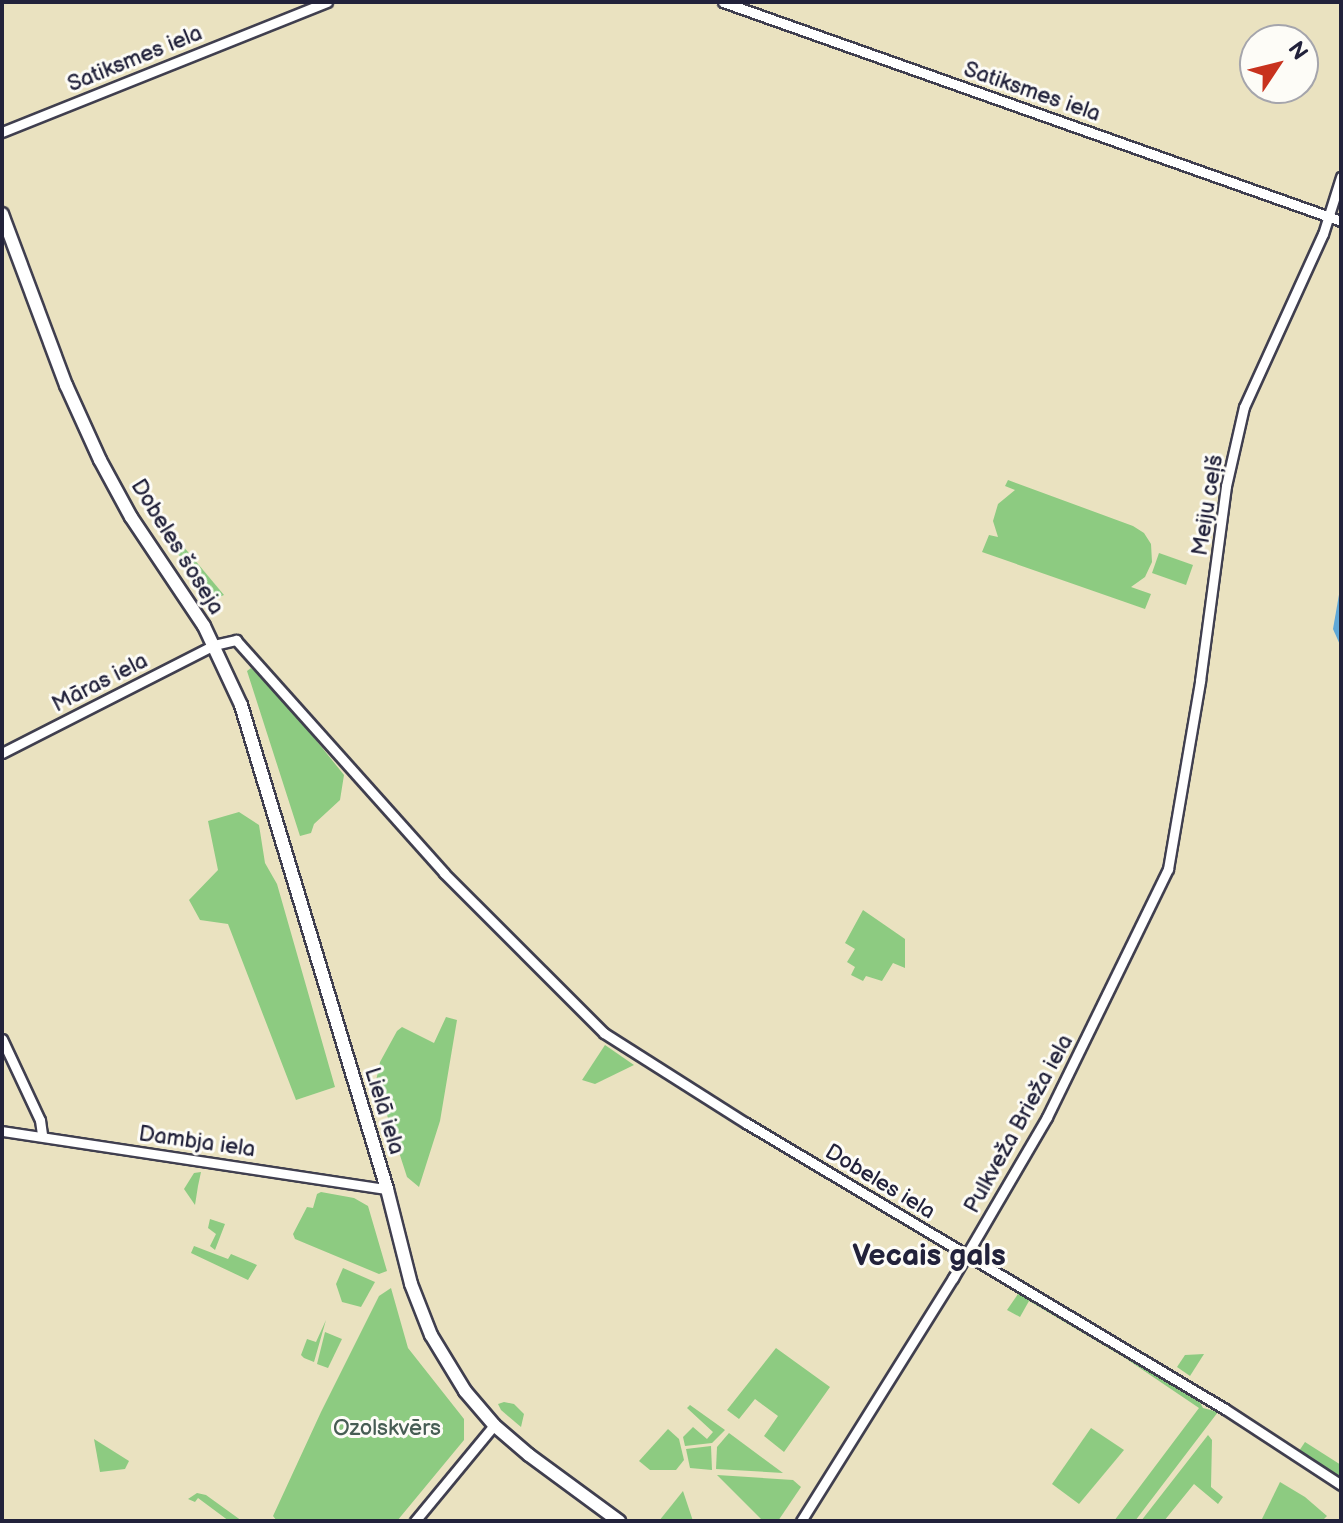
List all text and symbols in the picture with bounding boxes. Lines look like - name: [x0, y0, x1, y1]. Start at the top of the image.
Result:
- street label: Satiksmes iela: [64, 20, 206, 98]
- north arrow: [1239, 24, 1319, 104]
- text: N: [1282, 37, 1313, 66]
- street label: Satiksmes iela: [960, 56, 1104, 128]
- street label: Meiju ceļš: [1187, 452, 1229, 558]
- street label: Dobeles šoseja: [125, 474, 229, 620]
- street label: Māras iela: [48, 648, 152, 718]
- street label: Pulkveža Brieža iela: [959, 1030, 1079, 1218]
- street label: Lielā iela: [358, 1064, 410, 1158]
- street label: Dambja iela: [137, 1121, 257, 1163]
- street label: Dobeles iela: [820, 1139, 940, 1225]
- district label: Vecais gals: [852, 1238, 1006, 1274]
- park label: Ozolskvērs: [333, 1416, 441, 1442]

